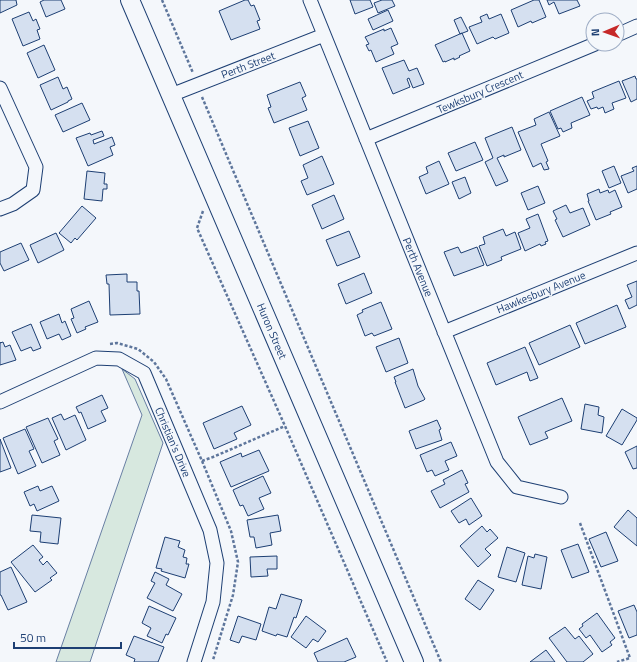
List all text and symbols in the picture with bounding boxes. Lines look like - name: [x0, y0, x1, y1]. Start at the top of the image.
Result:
- north arrow: [585, 12, 625, 52]
- text: N: [587, 28, 603, 36]
- street label: Perth Street: [219, 47, 277, 83]
- street label: Tewksbury Crescent: [434, 67, 526, 117]
- street label: Perth Avenue: [399, 235, 437, 299]
- street label: Hawkesbury Avenue: [494, 267, 588, 317]
- street label: Huron Street: [253, 301, 291, 362]
- street label: Christian's Drive: [151, 405, 195, 480]
- scale bar: [14, 624, 121, 650]
- text: 50 m: [20, 628, 46, 647]

